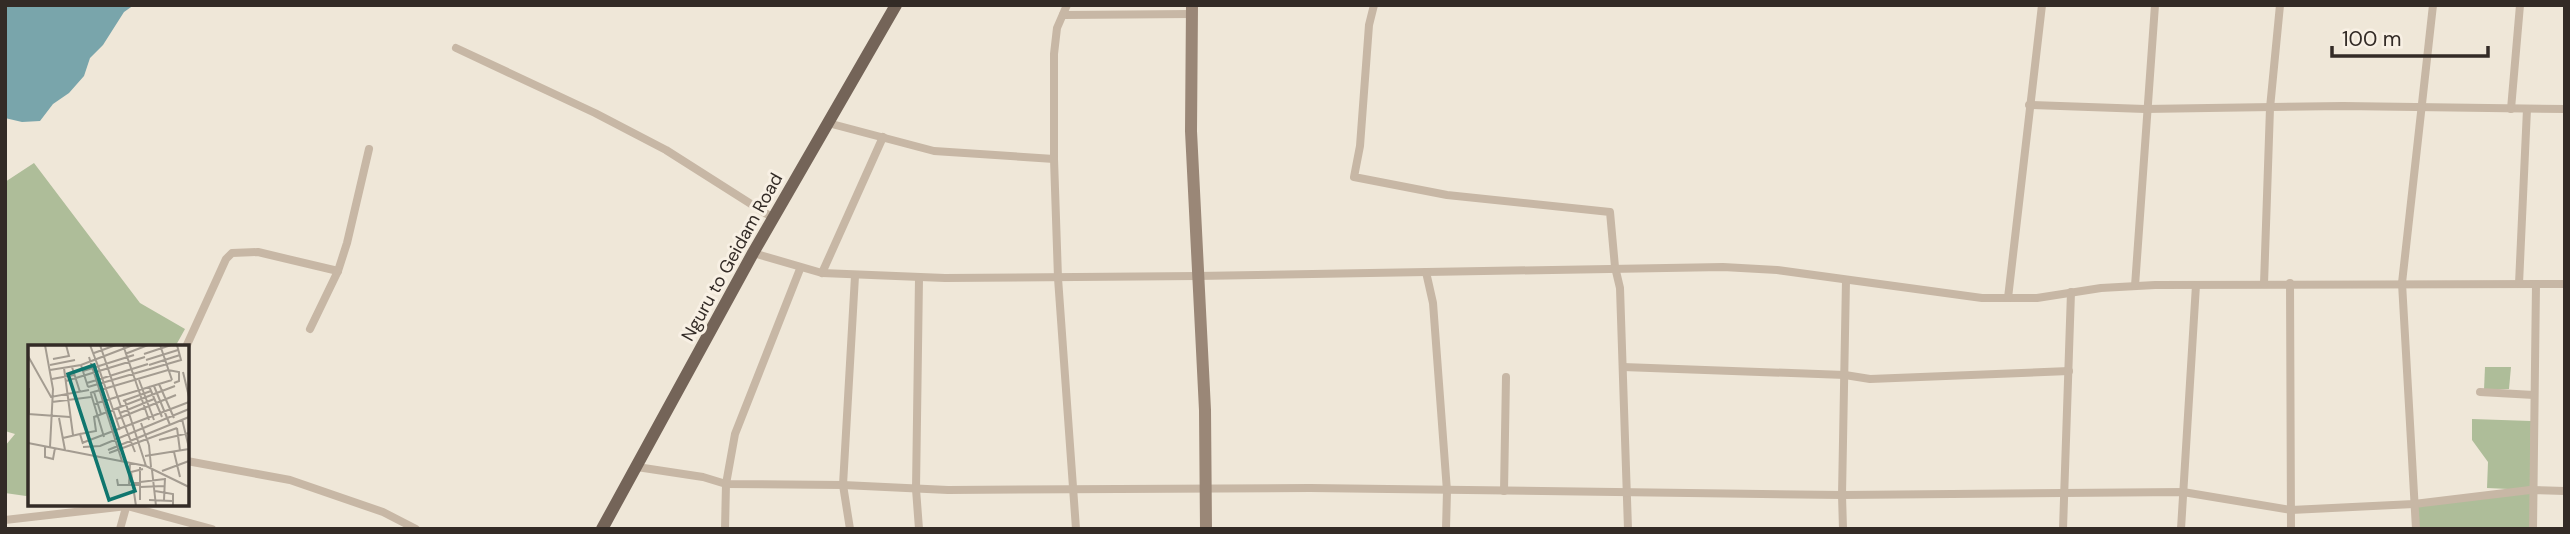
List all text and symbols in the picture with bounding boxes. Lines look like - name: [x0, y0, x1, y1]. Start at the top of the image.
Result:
- scale bar: [2332, 14, 2488, 58]
- text: 100 m: [2342, 25, 2402, 53]
- street label: Nguru to Geidam Road: [676, 169, 788, 345]
- inset map: [28, 345, 189, 506]

